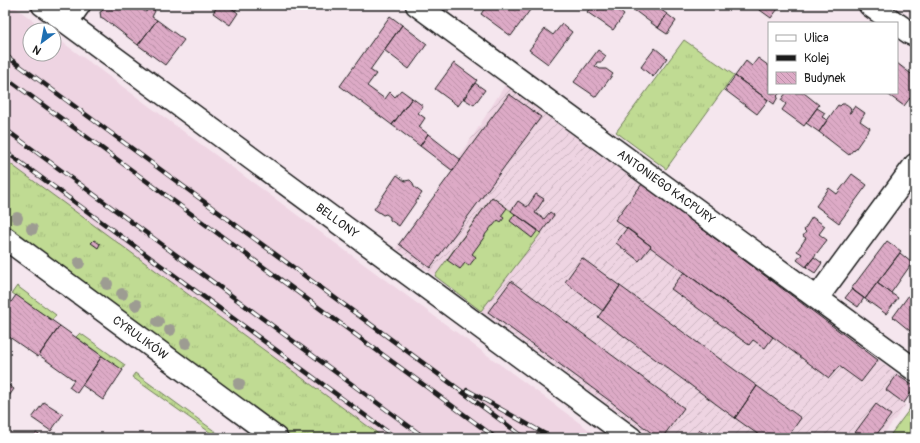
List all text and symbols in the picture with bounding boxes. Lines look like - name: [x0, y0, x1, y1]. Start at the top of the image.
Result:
- north arrow: [22, 22, 62, 62]
- legend: [768, 22, 898, 94]
- text: Ulica: [804, 31, 829, 46]
- text: N: [30, 42, 44, 58]
- text: Kolej: [804, 51, 829, 66]
- text: Budynek: [804, 71, 846, 86]
- street label: ANTONIEGO KACPURY: [614, 147, 718, 227]
- street label: BELLONY: [313, 200, 361, 242]
- street label: CYRULIKÓW: [109, 312, 171, 363]

